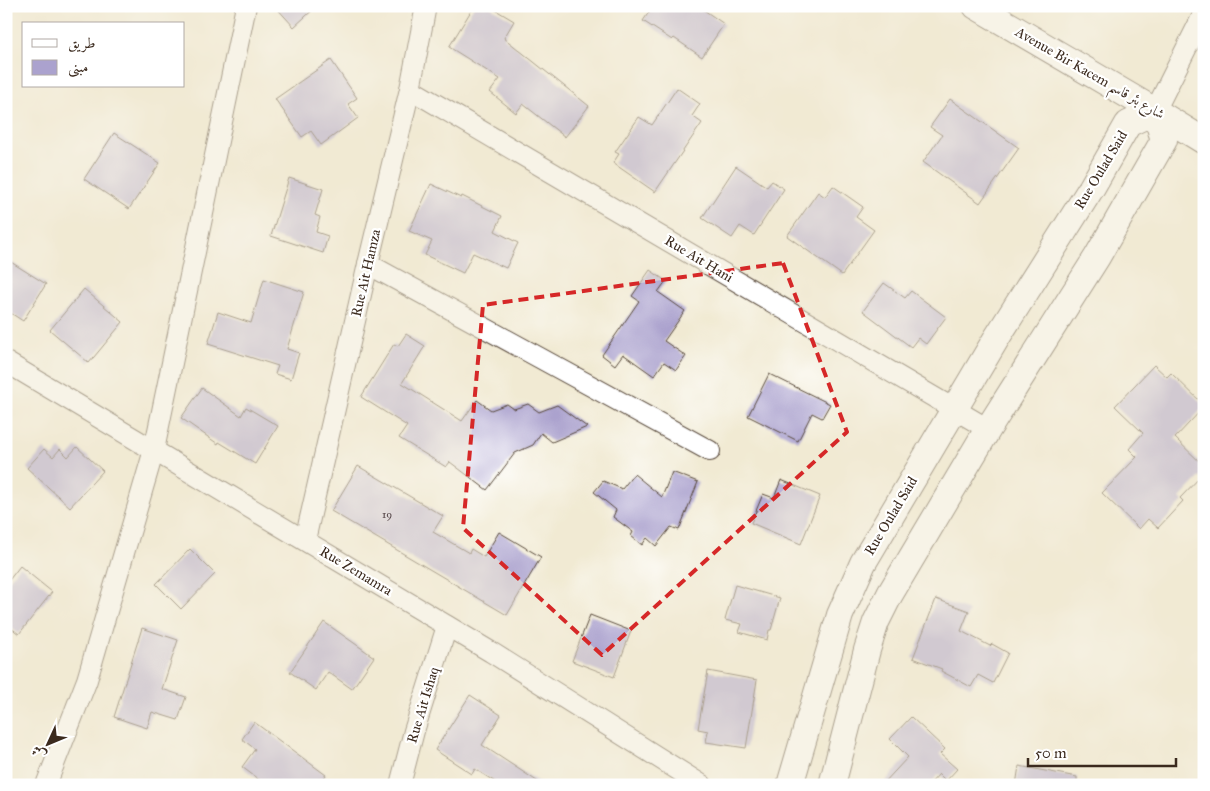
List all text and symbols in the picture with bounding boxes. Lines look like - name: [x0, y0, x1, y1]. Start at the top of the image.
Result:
- legend: [22, 22, 185, 88]
- street label: Avenue Bir Kacem شارع بئر قاسم: [1009, 23, 1168, 127]
- text: طريق: [68, 34, 95, 53]
- text: مبنى: [68, 58, 88, 78]
- street label: Rue Oulad Said: [1071, 128, 1131, 212]
- street label: Rue Ait Hamza: [348, 227, 384, 318]
- street label: Rue Ait Hani: [662, 232, 736, 286]
- street label: Rue Oulad Said: [861, 474, 921, 558]
- house number: 19: [382, 508, 392, 521]
- street label: Rue Zemamra: [317, 543, 395, 599]
- street label: Rue Ait Ishaq: [403, 665, 444, 745]
- north arrow: [22, 718, 72, 768]
- scale bar: [1028, 736, 1175, 768]
- text: ش: [28, 742, 50, 764]
- text: 50 m: [1035, 744, 1067, 762]

